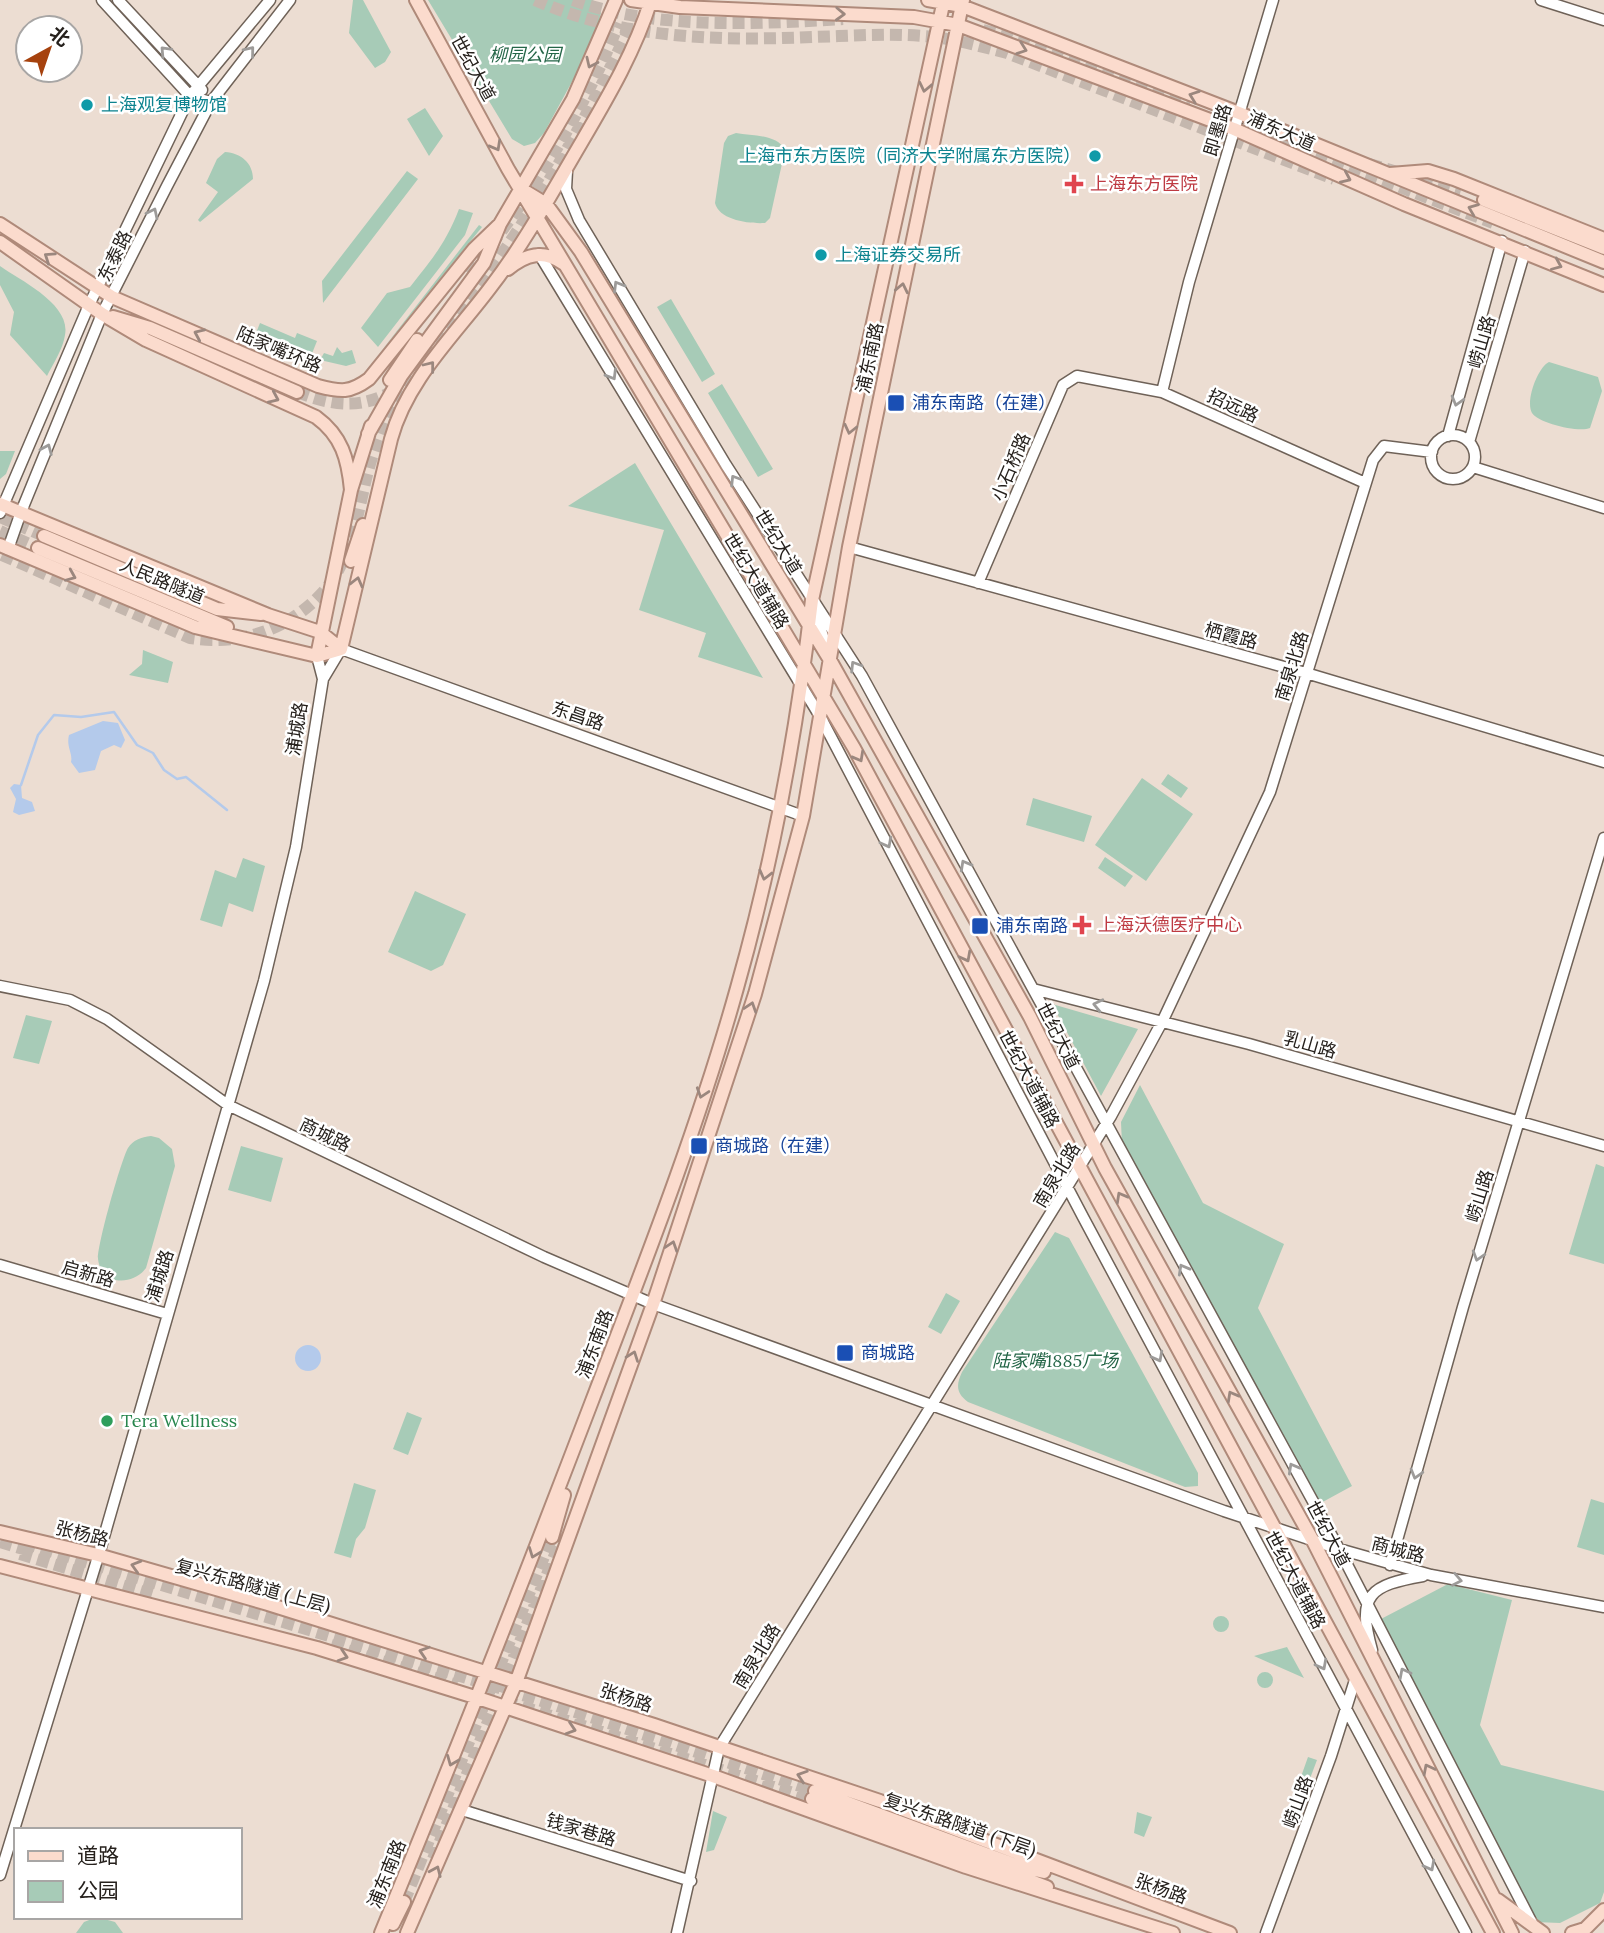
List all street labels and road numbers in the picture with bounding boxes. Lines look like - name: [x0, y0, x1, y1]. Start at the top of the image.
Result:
- street label: 世纪大道: [446, 31, 501, 105]
- street label: 即墨路: [1199, 101, 1236, 159]
- street label: 浦东大道: [1244, 105, 1319, 156]
- street label: 东泰路: [92, 226, 137, 285]
- street label: 崂山路: [1463, 313, 1500, 371]
- street label: 浦东南路: [851, 320, 888, 396]
- street label: 陆家嘴环路: [233, 321, 325, 378]
- street label: 招远路: [1204, 384, 1263, 427]
- street label: 小石桥路: [986, 429, 1035, 504]
- street label: 世纪大道: [750, 505, 807, 579]
- street label: 世纪大道辅路: [719, 529, 794, 633]
- street label: 人民路隧道: [116, 552, 208, 609]
- street label: 栖霞路: [1202, 617, 1260, 654]
- street label: 南泉北路: [1270, 628, 1313, 704]
- street label: 东昌路: [549, 696, 607, 735]
- street label: 浦城路: [281, 700, 312, 757]
- street label: 世纪大道: [1032, 998, 1085, 1073]
- street label: 世纪大道辅路: [994, 1026, 1065, 1132]
- street label: 乳山路: [1281, 1026, 1339, 1063]
- street label: 商城路: [296, 1112, 355, 1157]
- street label: 南泉北路: [1028, 1138, 1085, 1212]
- street label: 崂山路: [1461, 1167, 1498, 1225]
- street label: 浦城路: [141, 1247, 178, 1305]
- street label: 启新路: [59, 1255, 117, 1292]
- street label: 浦东南路: [571, 1306, 618, 1382]
- street label: 世纪大道: [1301, 1497, 1355, 1571]
- street label: 张杨路: [53, 1516, 111, 1551]
- street label: 世纪大道辅路: [1260, 1527, 1331, 1633]
- street label: 商城路: [1369, 1531, 1427, 1568]
- street label: 复兴东路隧道 (上层): [173, 1554, 333, 1617]
- street label: 南泉北路: [728, 1619, 785, 1693]
- street label: 张杨路: [597, 1678, 655, 1717]
- street label: 崂山路: [1277, 1773, 1318, 1831]
- street label: 复兴东路隧道 (下层): [881, 1788, 1039, 1861]
- street label: 钱家巷路: [543, 1808, 619, 1851]
- street label: 浦东南路: [362, 1836, 411, 1911]
- street label: 张杨路: [1132, 1868, 1190, 1909]

